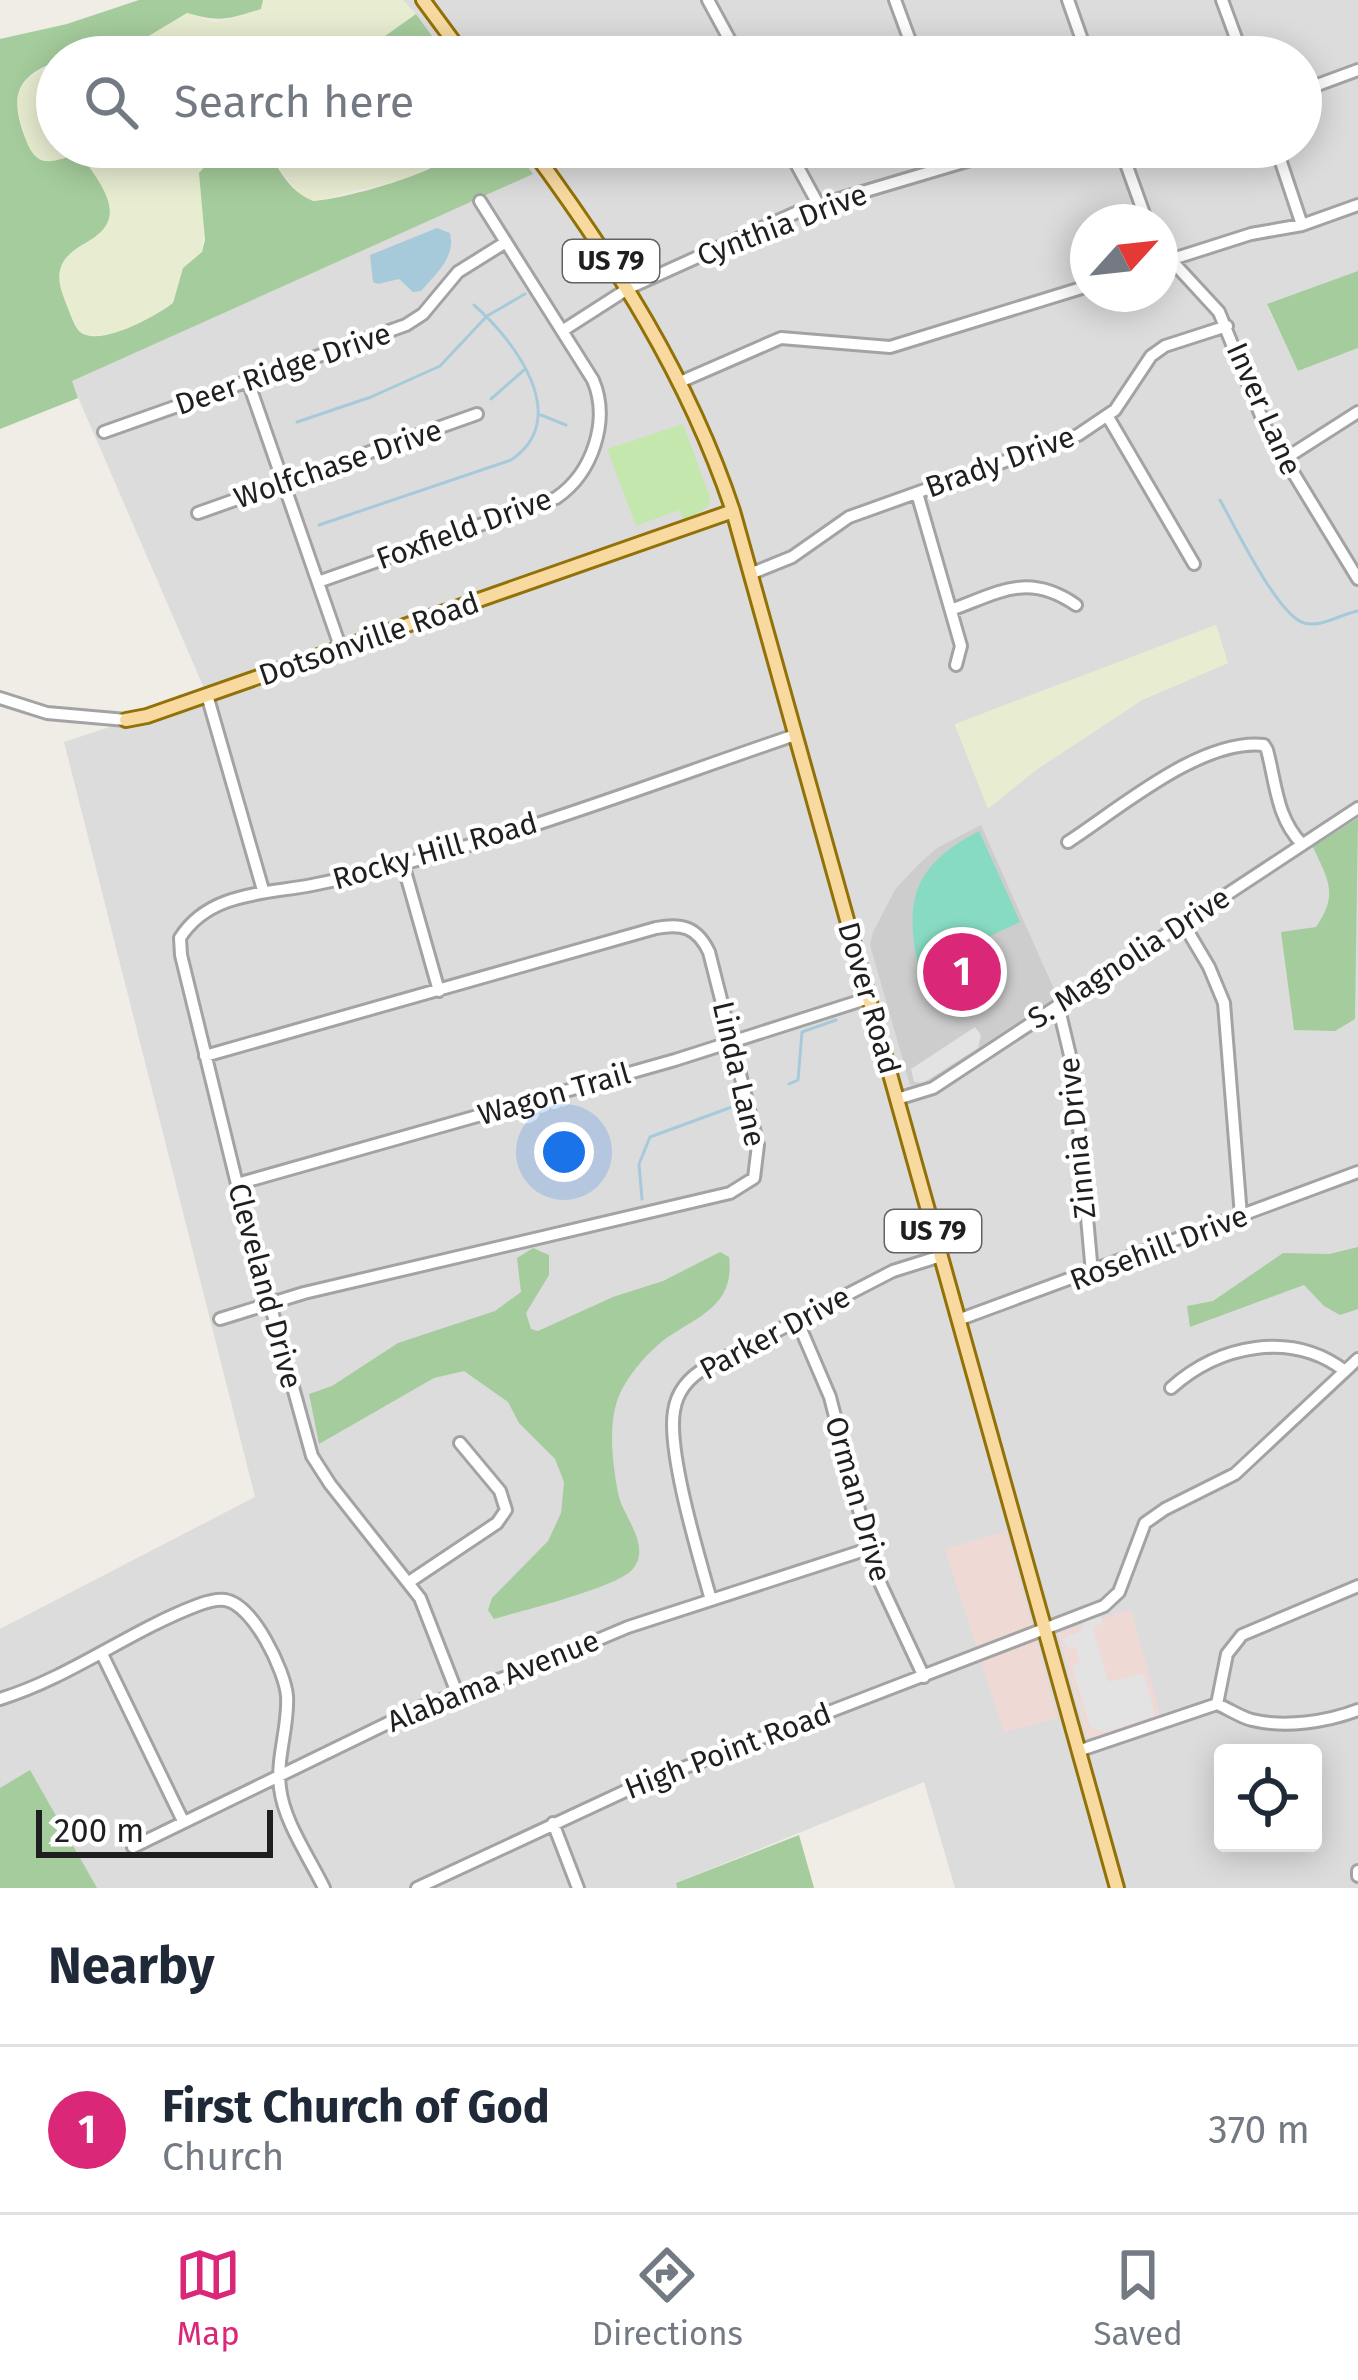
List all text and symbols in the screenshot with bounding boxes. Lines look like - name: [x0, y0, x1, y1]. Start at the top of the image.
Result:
- search box: [36, 36, 1322, 168]
- icon: search: [78, 69, 144, 135]
- text: Search here: [174, 75, 414, 129]
- street label: Cynthia Drive: [692, 176, 872, 274]
- north arrow: [1070, 204, 1178, 312]
- road number: US 79: [563, 240, 659, 282]
- street label: Deer Ridge Drive: [170, 315, 396, 423]
- street label: Inver Lane: [1219, 337, 1309, 481]
- street label: Wolfchase Drive: [229, 412, 447, 516]
- street label: Brady Drive: [921, 418, 1079, 506]
- street label: Foxfield Drive: [371, 481, 557, 577]
- street label: Dotsonville Road: [254, 584, 484, 694]
- street label: Rocky Hill Road: [329, 805, 541, 897]
- street label: S. Magnolia Drive: [1021, 879, 1237, 1037]
- street label: Dover Road: [830, 918, 908, 1078]
- pin: 1: [923, 927, 1001, 1017]
- street label: Linda Lane: [705, 998, 773, 1150]
- street label: Wagon Trail: [474, 1055, 635, 1133]
- street label: Zinnia Drive: [1051, 1055, 1103, 1221]
- your location: [534, 1122, 594, 1182]
- street label: Cleveland Drive: [220, 1179, 310, 1393]
- street label: Rosehill Drive: [1065, 1198, 1253, 1298]
- road number: US 79: [885, 1210, 981, 1252]
- street label: Parker Drive: [694, 1278, 856, 1388]
- street label: Orman Drive: [817, 1412, 899, 1586]
- street label: Alabama Avenue: [382, 1622, 604, 1740]
- street label: High Point Road: [620, 1695, 836, 1807]
- map controls: [1214, 1744, 1322, 1852]
- button: locate: [1214, 1744, 1322, 1852]
- scale bar: [36, 1804, 273, 1857]
- text: 200 m: [54, 1811, 144, 1851]
- text: Nearby: [48, 1935, 214, 1997]
- text: First Church of God: [162, 2080, 550, 2134]
- text: 1: [78, 2107, 96, 2153]
- text: 370 m: [1208, 2107, 1310, 2153]
- text: Church: [162, 2134, 284, 2180]
- tab: Map: [175, 2242, 241, 2354]
- tab: Directions: [592, 2242, 743, 2354]
- tab: Saved: [1093, 2242, 1183, 2354]

